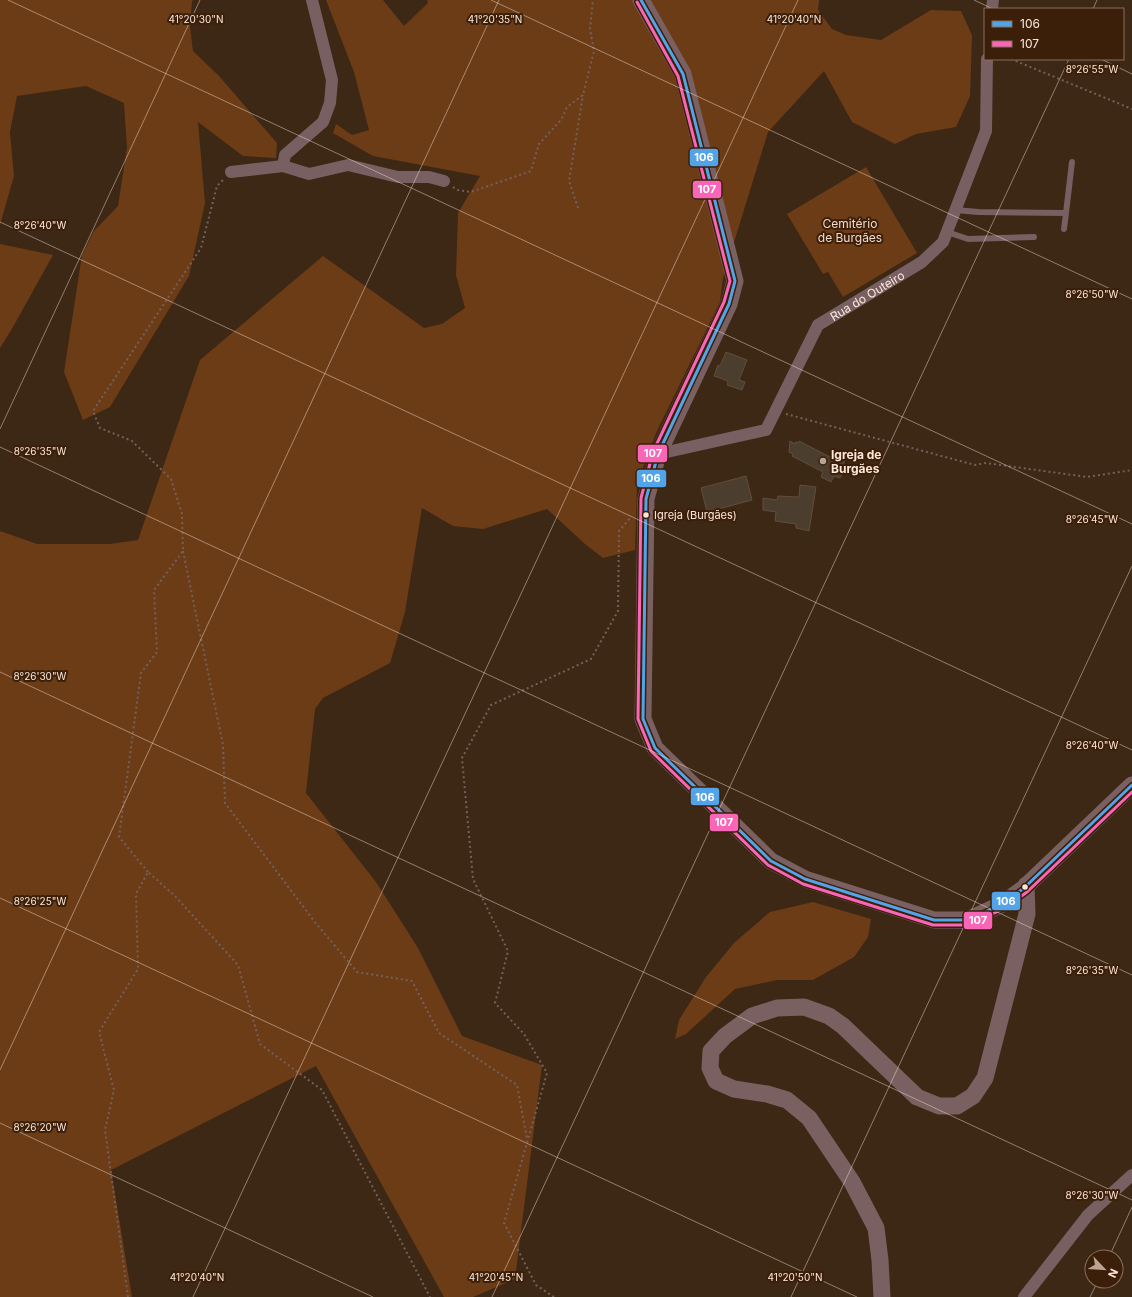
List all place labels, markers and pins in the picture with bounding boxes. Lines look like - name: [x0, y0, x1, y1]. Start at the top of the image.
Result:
- place label: Igreja de Burgães: [831, 447, 881, 476]
- marker: Igreja de Burgães: [818, 456, 828, 466]
- place label: Igreja (Burgães): [654, 508, 737, 522]
- marker: Igreja (Burgães): [641, 510, 651, 520]
- unlabelled marker: [1020, 882, 1030, 892]

